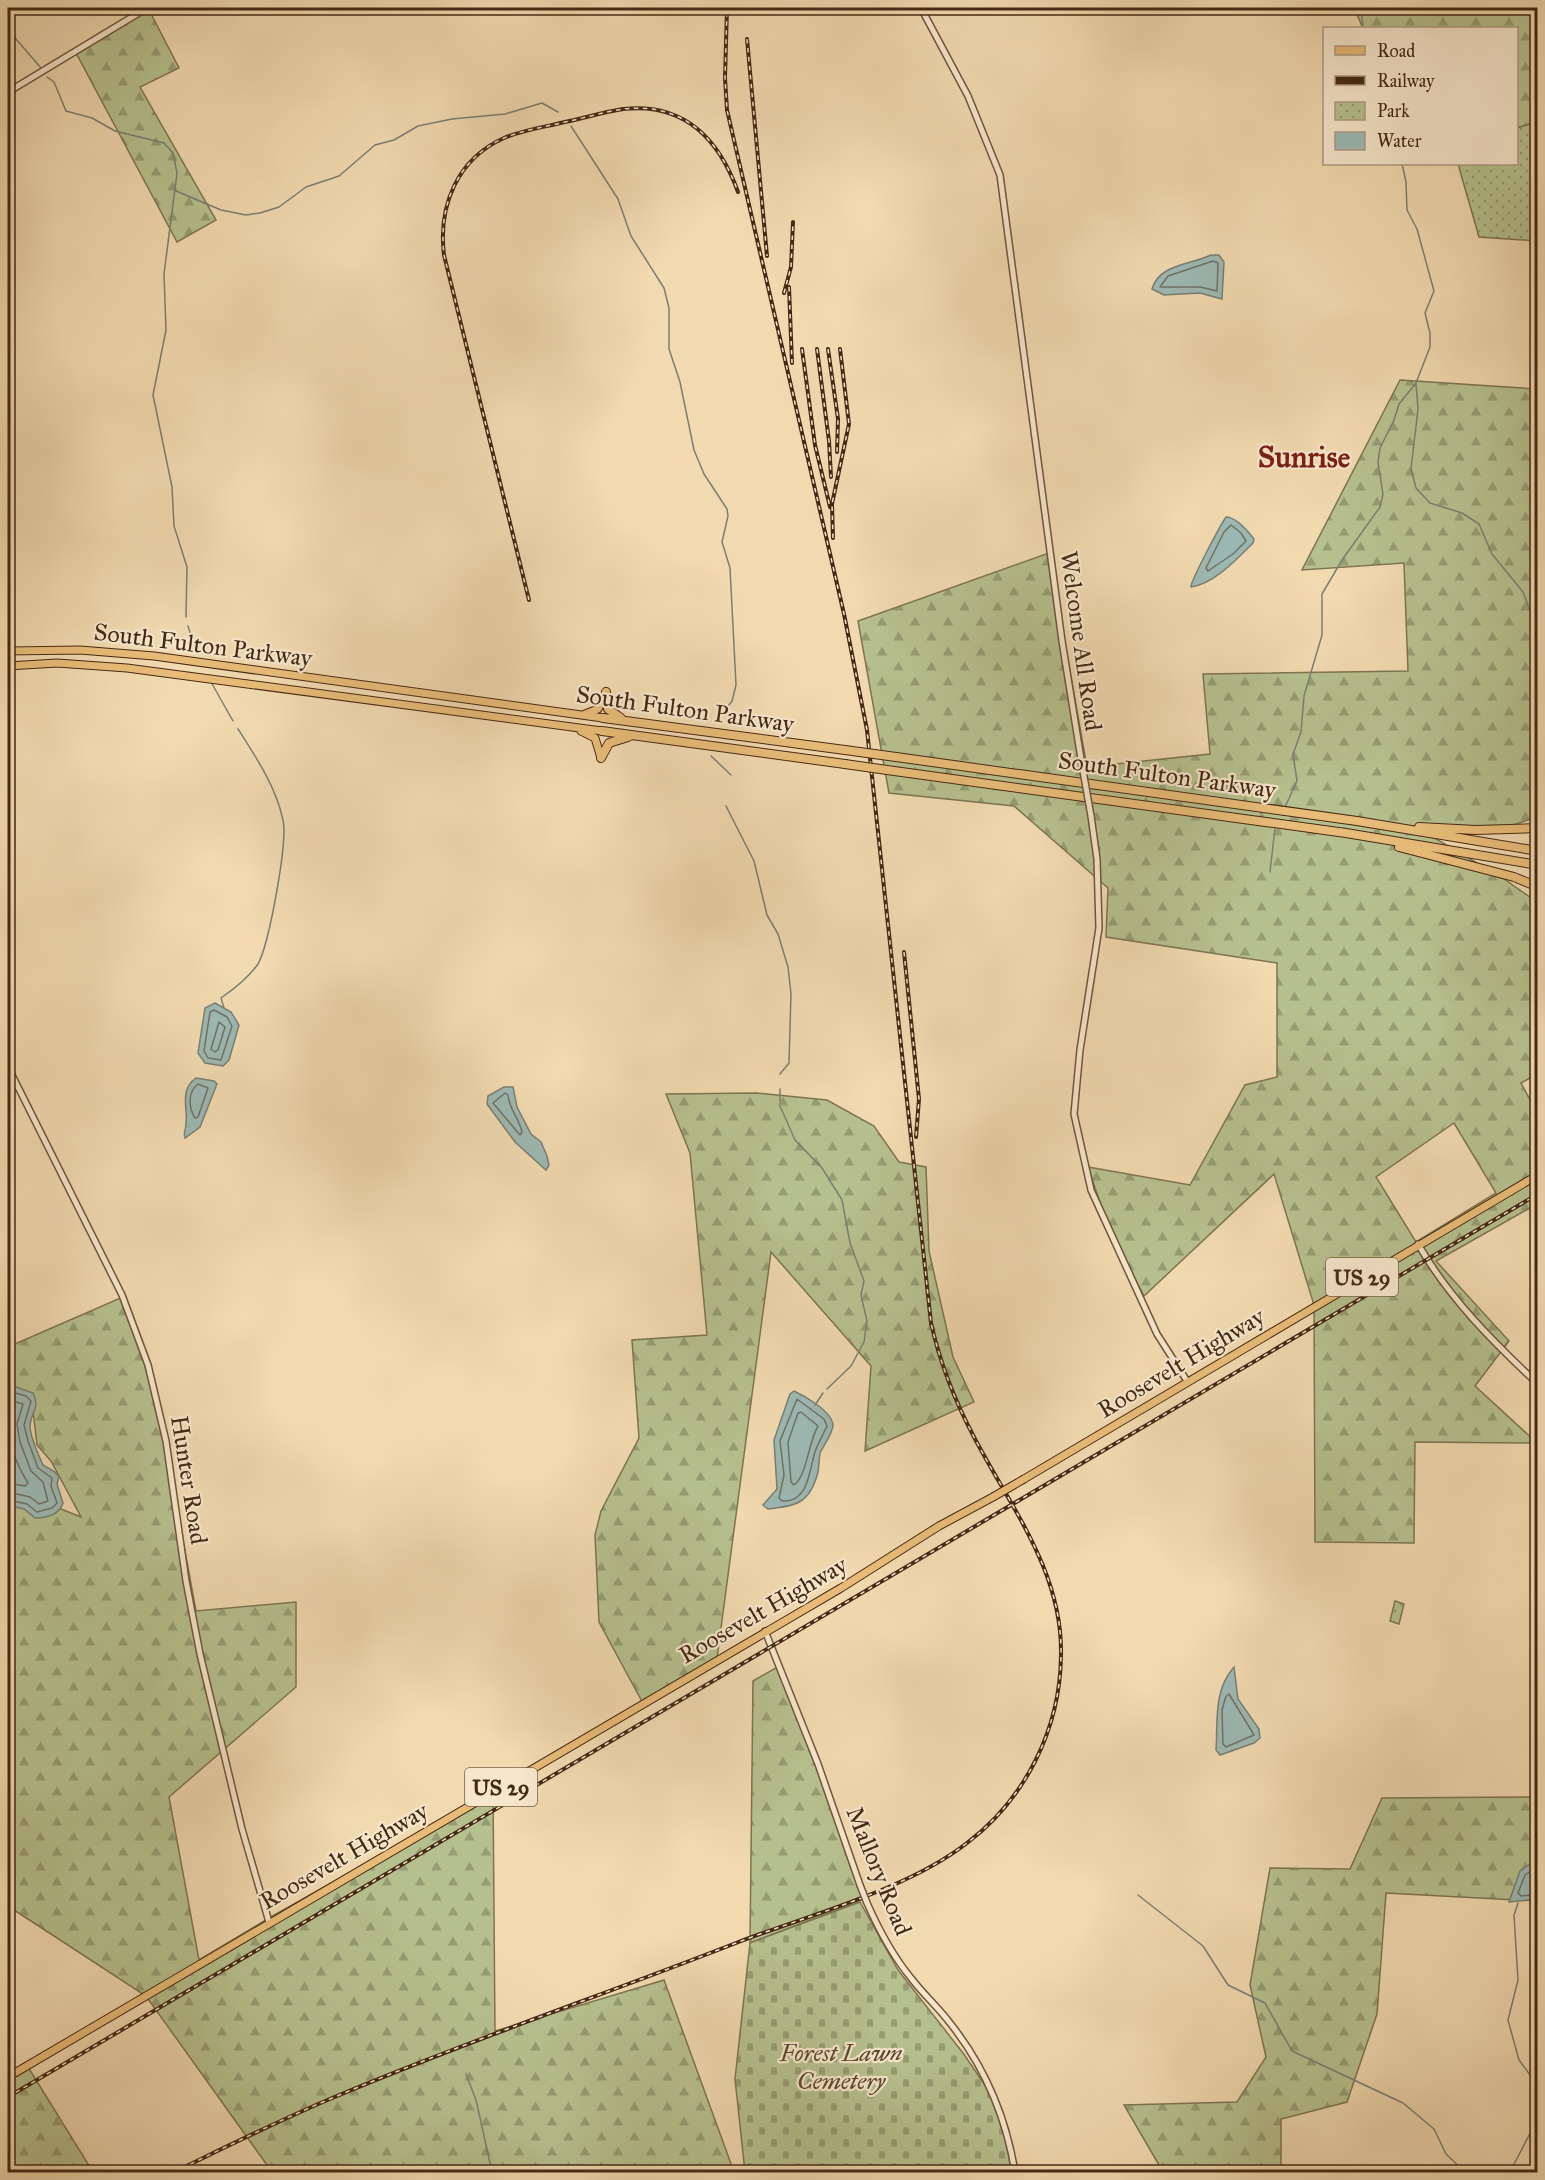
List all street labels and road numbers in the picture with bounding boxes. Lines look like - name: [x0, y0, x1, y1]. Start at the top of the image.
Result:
- street label: Welcome All Road: [1054, 549, 1108, 733]
- street label: South Fulton Parkway: [92, 617, 315, 673]
- street label: South Fulton Parkway: [574, 679, 797, 739]
- street label: South Fulton Parkway: [1056, 745, 1279, 805]
- road number: US 29: [1326, 1258, 1398, 1296]
- street label: Roosevelt Highway: [1092, 1301, 1271, 1425]
- street label: Hunter Road: [164, 1413, 214, 1547]
- street label: Roosevelt Highway: [673, 1549, 853, 1670]
- road number: US 29: [465, 1768, 537, 1806]
- street label: Roosevelt Highway: [254, 1795, 434, 1916]
- street label: Mallory Road: [840, 1802, 918, 1940]

